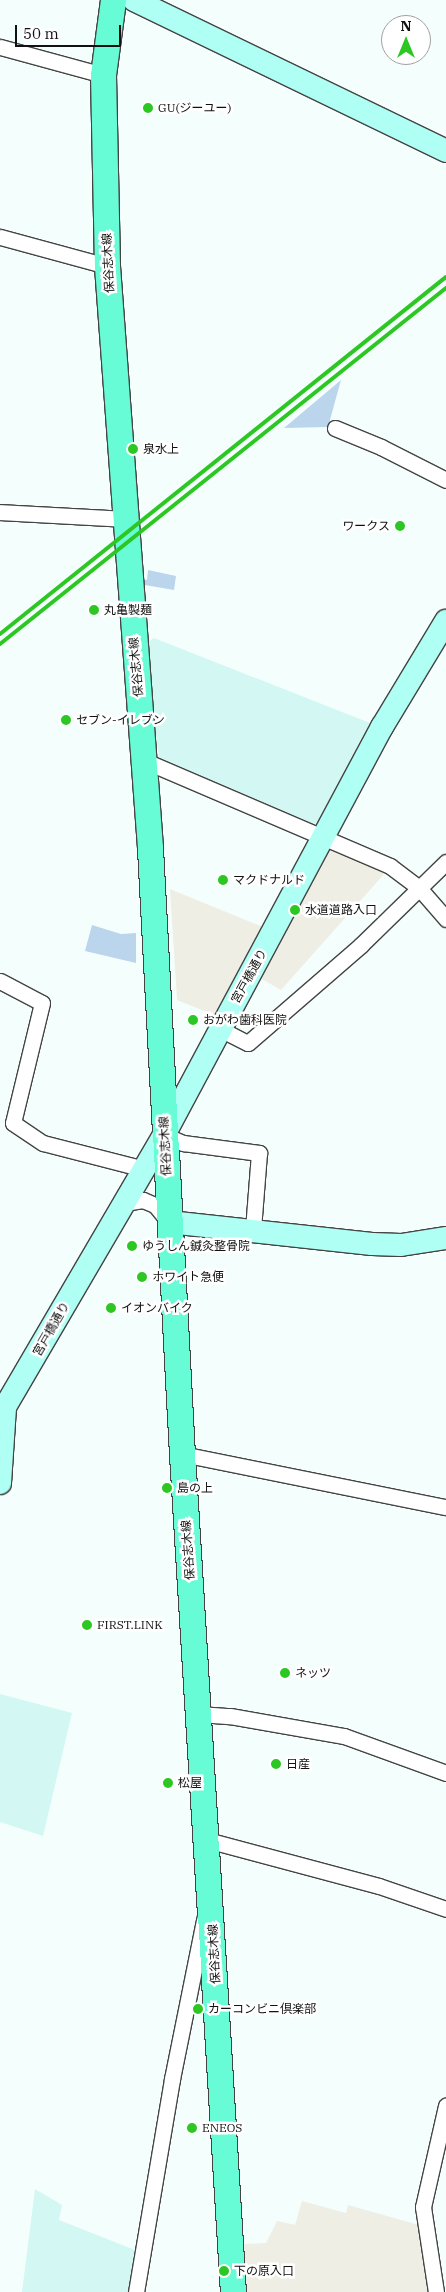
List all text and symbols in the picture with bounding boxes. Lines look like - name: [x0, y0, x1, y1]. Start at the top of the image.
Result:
- scale bar: [18, 15, 124, 47]
- north arrow: [381, 15, 431, 65]
- text: N: [400, 17, 412, 35]
- text: 50 m: [23, 24, 59, 43]
- place label: GU(ジーユー): [158, 101, 231, 115]
- marker: GU(ジーユー): [142, 102, 154, 114]
- street label: 保谷志木線: [99, 233, 117, 293]
- place label: 泉水上: [143, 442, 179, 456]
- marker: 泉水上: [127, 443, 139, 455]
- place label: ワークス: [342, 519, 390, 533]
- marker: ワークス: [394, 520, 406, 532]
- place label: 丸亀製麺: [104, 603, 152, 617]
- marker: 丸亀製麺: [88, 604, 100, 616]
- street label: 保谷志木線: [126, 636, 146, 698]
- place label: セブン-イレブン: [76, 713, 165, 727]
- marker: セブン-イレブン: [60, 714, 72, 726]
- place label: マクドナルド: [233, 873, 305, 887]
- marker: マクドナルド: [217, 874, 229, 886]
- place label: 水道道路入口: [305, 903, 377, 917]
- marker: 水道道路入口: [289, 904, 301, 916]
- street label: 宮戸橋通り: [228, 946, 270, 1006]
- place label: おがわ歯科医院: [203, 1013, 287, 1027]
- marker: おがわ歯科医院: [187, 1014, 199, 1026]
- street label: 保谷志木線: [156, 1116, 174, 1176]
- place label: ゆうしん鍼灸整骨院: [142, 1239, 250, 1253]
- marker: ゆうしん鍼灸整骨院: [126, 1240, 138, 1252]
- place label: ホワイト急便: [152, 1270, 224, 1284]
- marker: ホワイト急便: [136, 1271, 148, 1283]
- street label: 宮戸橋通り: [30, 1299, 72, 1359]
- place label: イオンバイク: [121, 1301, 193, 1315]
- marker: イオンバイク: [105, 1302, 117, 1314]
- place label: 島の上: [177, 1481, 213, 1495]
- marker: 島の上: [161, 1482, 173, 1494]
- street label: 保谷志木線: [179, 1520, 197, 1580]
- place label: FIRST.LINK: [97, 1618, 163, 1632]
- marker: FIRST.LINK: [81, 1619, 93, 1631]
- place label: ネッツ: [295, 1666, 331, 1680]
- marker: ネッツ: [279, 1667, 291, 1679]
- place label: 日産: [286, 1757, 310, 1771]
- marker: 日産: [270, 1758, 282, 1770]
- place label: 松屋: [178, 1776, 202, 1790]
- marker: 松屋: [162, 1777, 174, 1789]
- street label: 保谷志木線: [205, 1924, 223, 1984]
- place label: カーコンビニ倶楽部: [208, 2002, 316, 2016]
- marker: カーコンビニ倶楽部: [192, 2003, 204, 2015]
- place label: ENEOS: [202, 2121, 242, 2135]
- marker: ENEOS: [186, 2122, 198, 2134]
- place label: 下の原入口: [234, 2264, 294, 2278]
- marker: 下の原入口: [218, 2265, 230, 2277]

